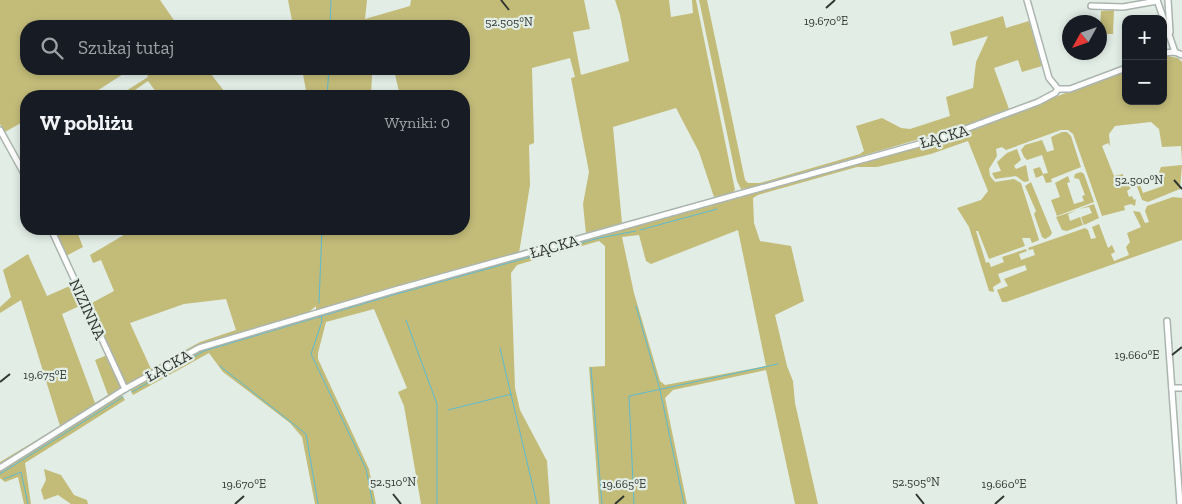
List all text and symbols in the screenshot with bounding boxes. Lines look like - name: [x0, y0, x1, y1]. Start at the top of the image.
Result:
- text: 19.670°E: [804, 14, 848, 28]
- text: 52.505°N: [485, 15, 533, 29]
- north arrow: [1062, 15, 1107, 60]
- map controls: [1122, 15, 1167, 105]
- button: +: [1122, 15, 1167, 60]
- search box: [20, 20, 470, 75]
- icon: search: [38, 34, 66, 62]
- text: Szukaj tutaj: [78, 36, 174, 59]
- button: −: [1122, 60, 1167, 105]
- text: W pobliżu: [40, 110, 133, 135]
- text: Wyniki: 0: [385, 113, 450, 132]
- street label: ŁĄCKA: [918, 120, 971, 152]
- text: 52.500°N: [1115, 173, 1163, 187]
- street label: ŁĄCKA: [528, 230, 581, 262]
- street label: NIZINNA: [65, 276, 110, 343]
- street label: ŁĄCKA: [142, 345, 195, 386]
- text: 19.660°E: [1115, 348, 1159, 362]
- text: 19.675°E: [23, 368, 67, 382]
- text: 52.510°N: [370, 475, 416, 489]
- text: 52.505°N: [892, 475, 940, 489]
- text: 19.670°E: [222, 477, 266, 491]
- text: 19.665°E: [602, 477, 646, 491]
- text: 19.660°E: [982, 477, 1026, 491]

